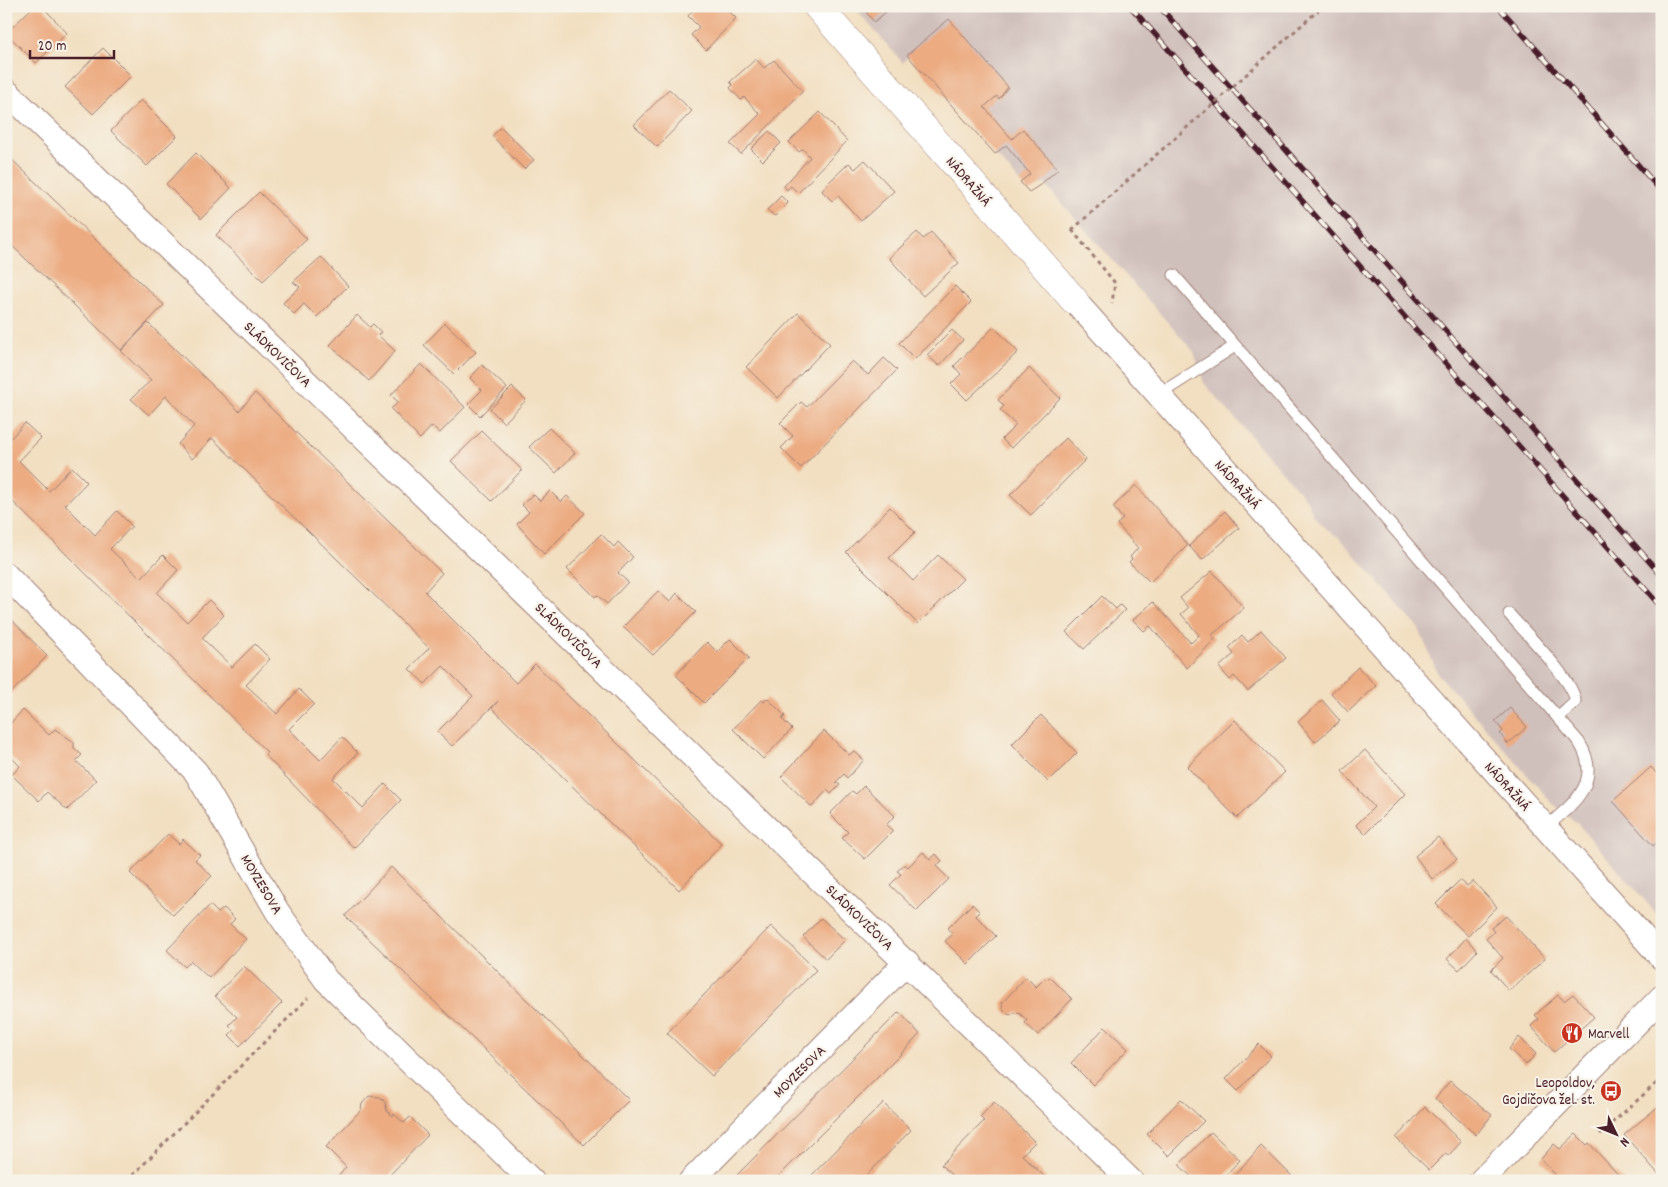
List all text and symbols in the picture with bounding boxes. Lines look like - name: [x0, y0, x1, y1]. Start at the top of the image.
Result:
- scale bar: [30, 28, 114, 60]
- text: 20 m: [38, 36, 66, 58]
- street label: NÁDRAŽNÁ: [939, 152, 996, 212]
- street label: SLÁDKOVIČOVA: [238, 317, 316, 394]
- street label: NÁDRAŽNÁ: [1208, 456, 1265, 515]
- street label: SLÁDKOVIČOVA: [529, 598, 607, 675]
- street label: NÁDRAŽNÁ: [1478, 758, 1535, 817]
- street label: MOYZESOVA: [234, 851, 287, 919]
- street label: SLÁDKOVIČOVA: [820, 880, 898, 957]
- restaurant icon: Marvell: [1560, 1021, 1584, 1045]
- place label: Marvell: [1588, 1024, 1630, 1046]
- street label: MOYZESOVA: [769, 1041, 832, 1104]
- place label: Leopoldov, Gojdičova žel. st.: [1502, 1073, 1595, 1112]
- bus stop icon: Leopoldov, Gojdičova žel. st.: [1599, 1079, 1623, 1103]
- north arrow: [1590, 1110, 1640, 1160]
- text: N: [1614, 1132, 1634, 1151]

